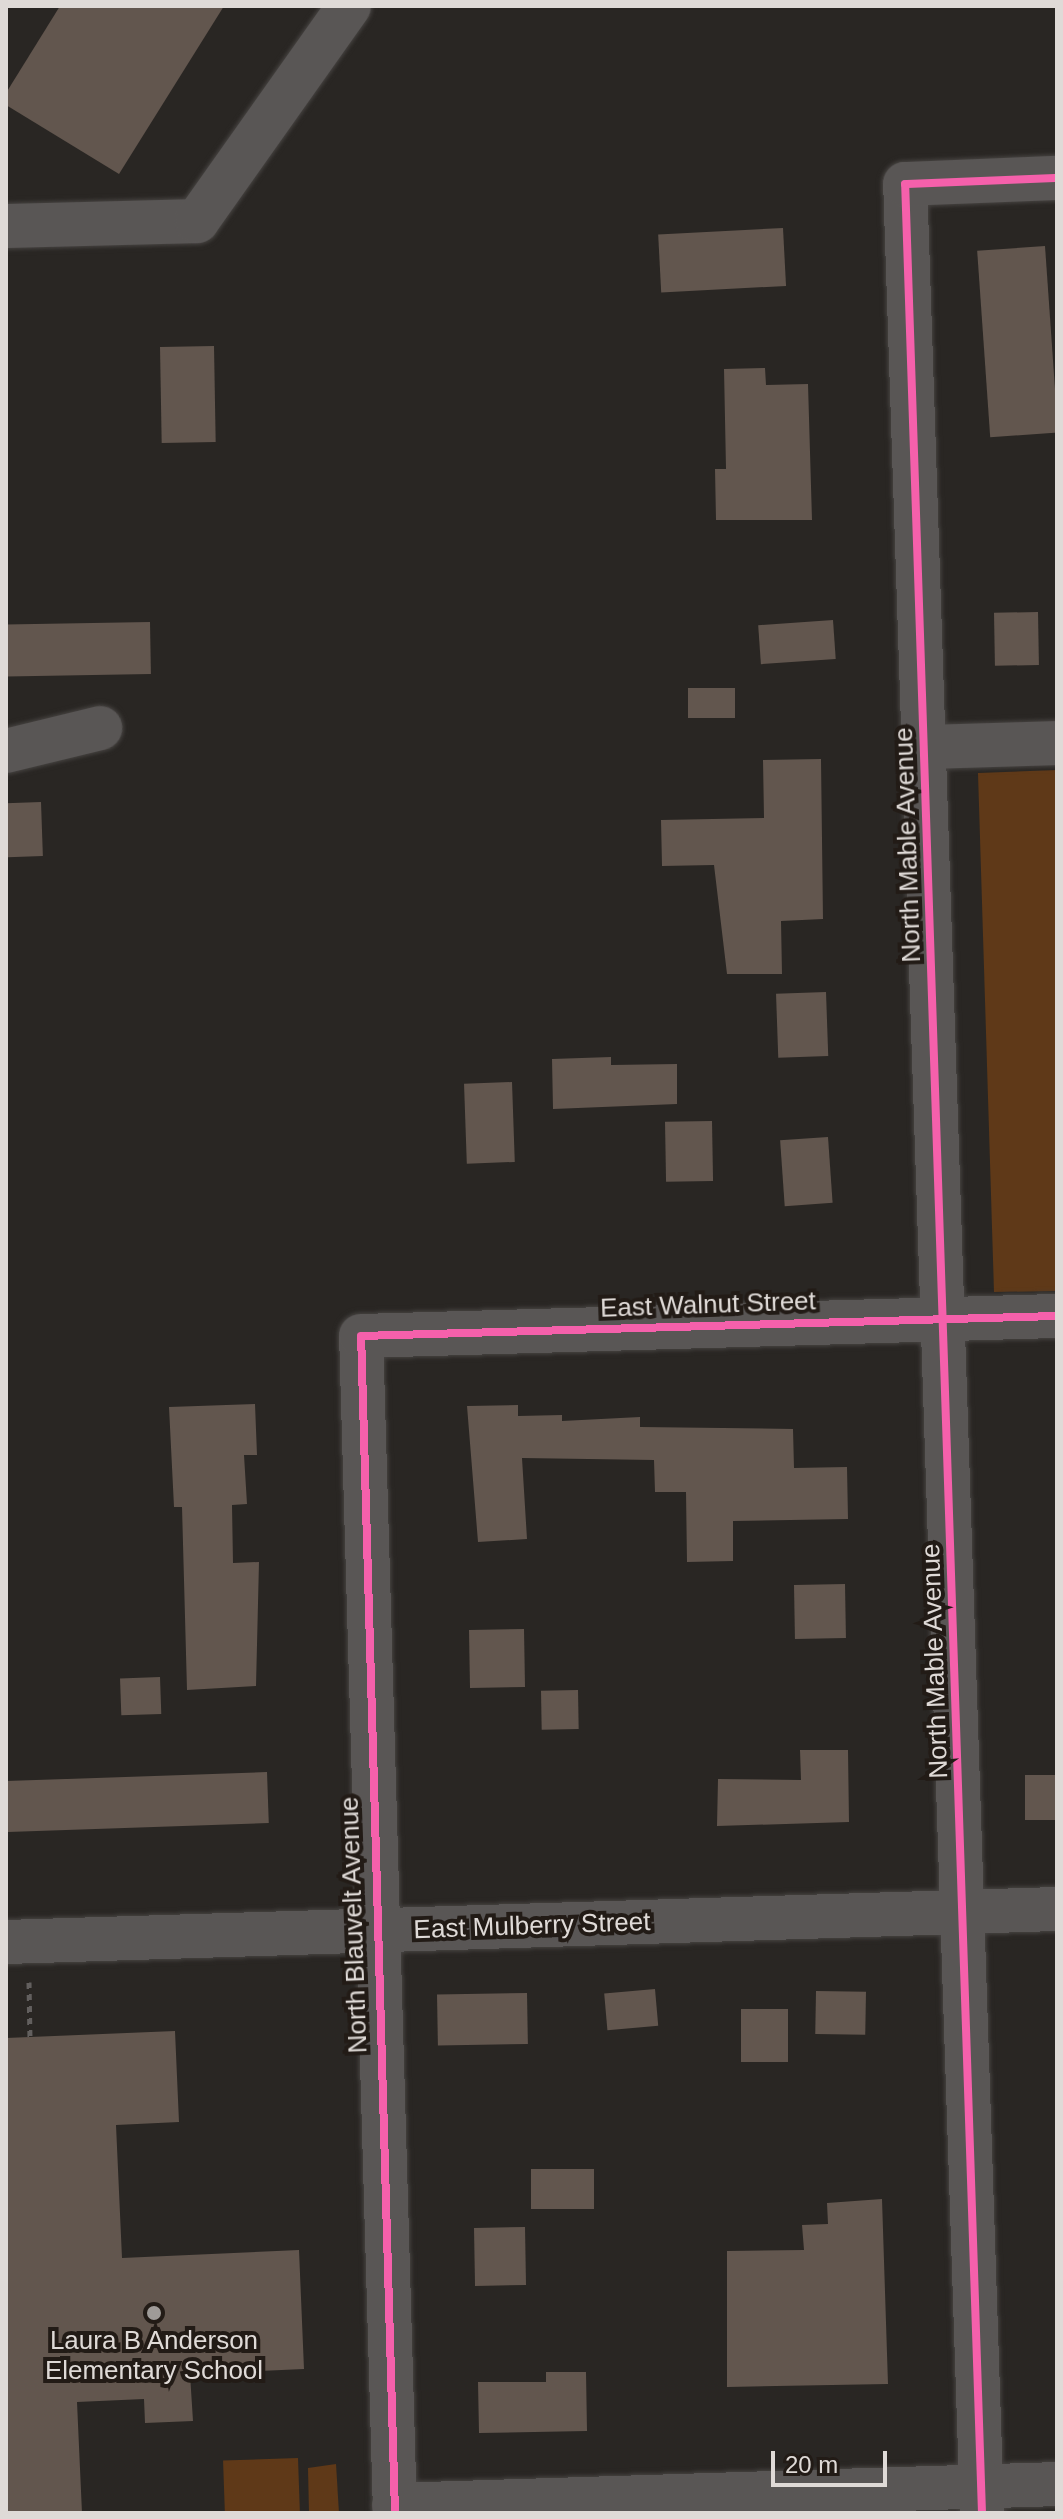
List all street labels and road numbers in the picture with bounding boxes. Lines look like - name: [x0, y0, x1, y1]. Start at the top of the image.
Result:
- street label: North Mable Avenue: [888, 726, 928, 964]
- street label: East Walnut Street: [600, 1286, 816, 1324]
- street label: North Mable Avenue: [915, 1542, 955, 1780]
- street label: North Blauvelt Avenue: [334, 1795, 374, 2055]
- street label: East Mulberry Street: [413, 1906, 651, 1946]

